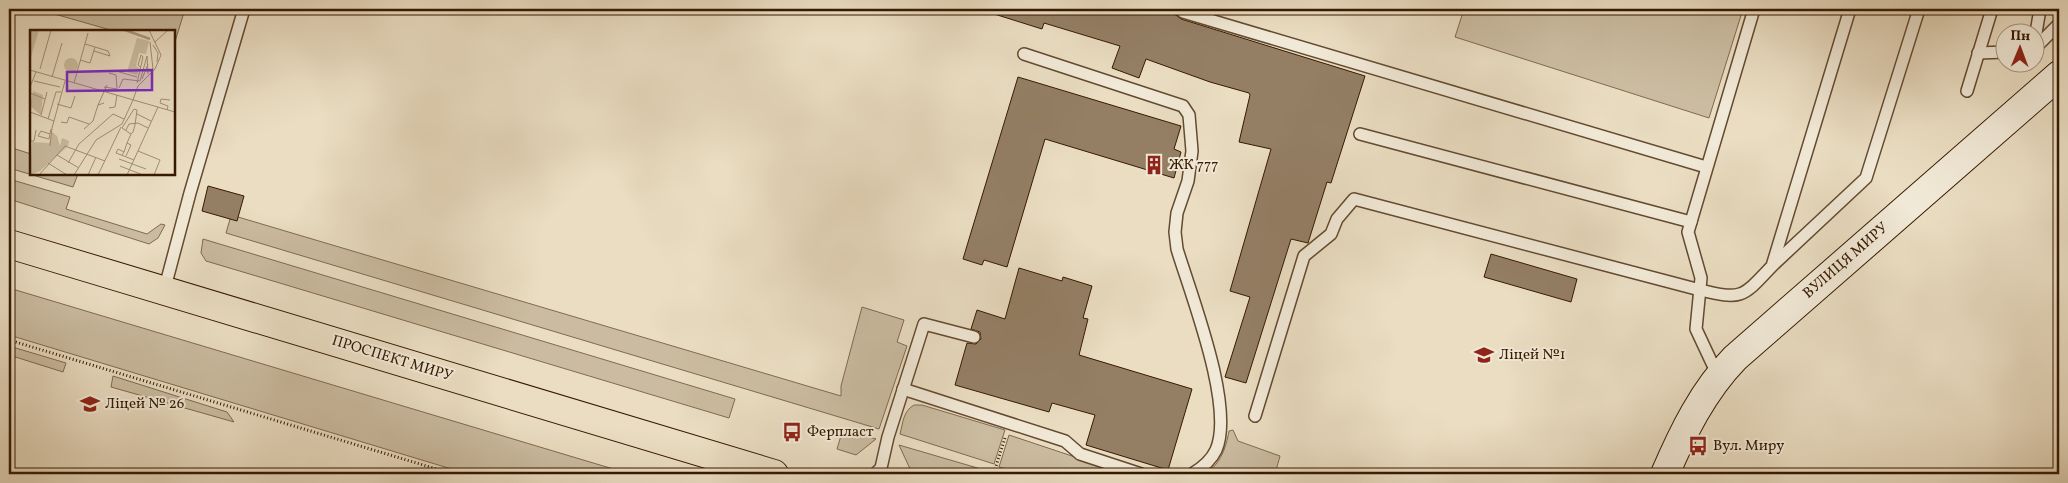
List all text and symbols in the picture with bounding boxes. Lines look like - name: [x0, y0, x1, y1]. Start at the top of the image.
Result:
- north arrow: [1996, 22, 2046, 72]
- text: Пн: [2010, 27, 2030, 46]
- inset map: [30, 30, 175, 175]
- building icon: ЖК 777: [1143, 154, 1165, 176]
- place label: ЖК 777: [1169, 155, 1219, 176]
- street label: ВУЛИЦЯ МИРУ: [1799, 218, 1893, 304]
- street label: ПРОСПЕКТ МИРУ: [329, 331, 455, 387]
- school or university icon: Ліцей №1: [1473, 344, 1495, 366]
- place label: Ліцей №1: [1499, 345, 1566, 366]
- school or university icon: Ліцей № 26: [79, 393, 101, 415]
- place label: Ліцей № 26: [105, 394, 184, 415]
- bus stop icon: Ферпласт: [781, 421, 803, 443]
- place label: Ферпласт: [807, 422, 874, 443]
- bus stop icon: Вул. Миру: [1687, 435, 1709, 457]
- place label: Вул. Миру: [1713, 436, 1784, 457]

